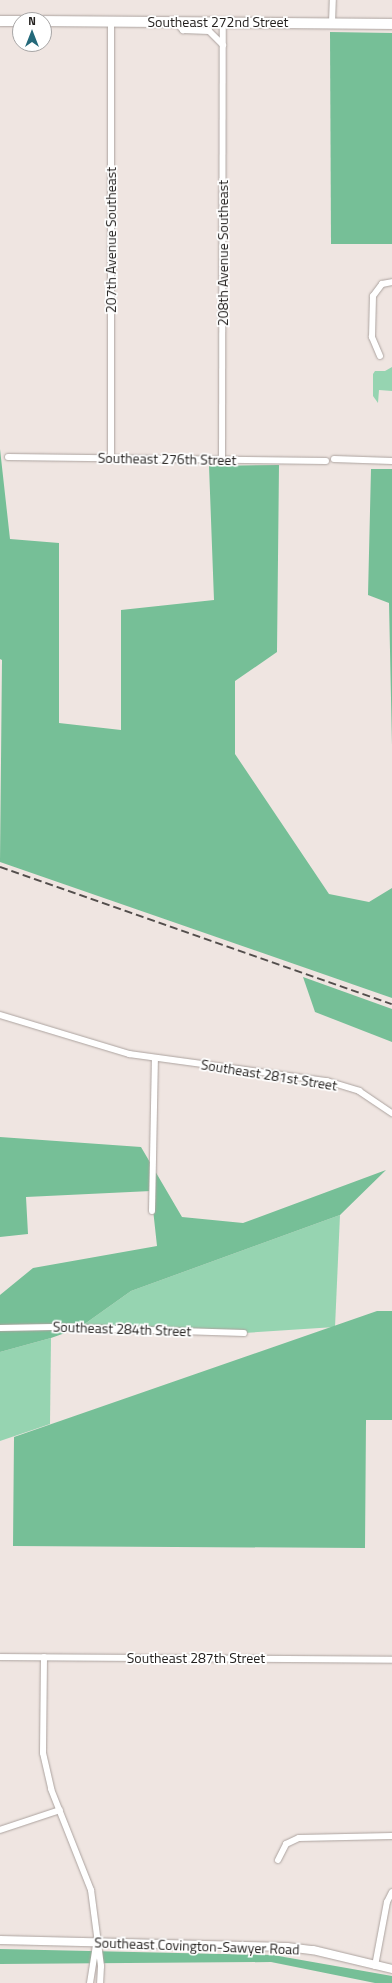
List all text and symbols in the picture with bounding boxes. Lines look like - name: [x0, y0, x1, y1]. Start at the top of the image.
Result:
- north arrow: [12, 12, 52, 52]
- text: N: [28, 13, 36, 29]
- street label: Southeast 272nd Street: [147, 14, 289, 30]
- street label: 207th Avenue Southeast: [103, 167, 119, 313]
- street label: 208th Avenue Southeast: [215, 180, 231, 326]
- street label: Southeast 276th Street: [98, 449, 236, 469]
- street label: Southeast 281st Street: [200, 1056, 338, 1094]
- street label: Southeast 284th Street: [52, 1318, 192, 1340]
- street label: Southeast 287th Street: [127, 1650, 265, 1666]
- street label: Southeast Covington-Sawyer Road: [94, 1934, 300, 1958]

